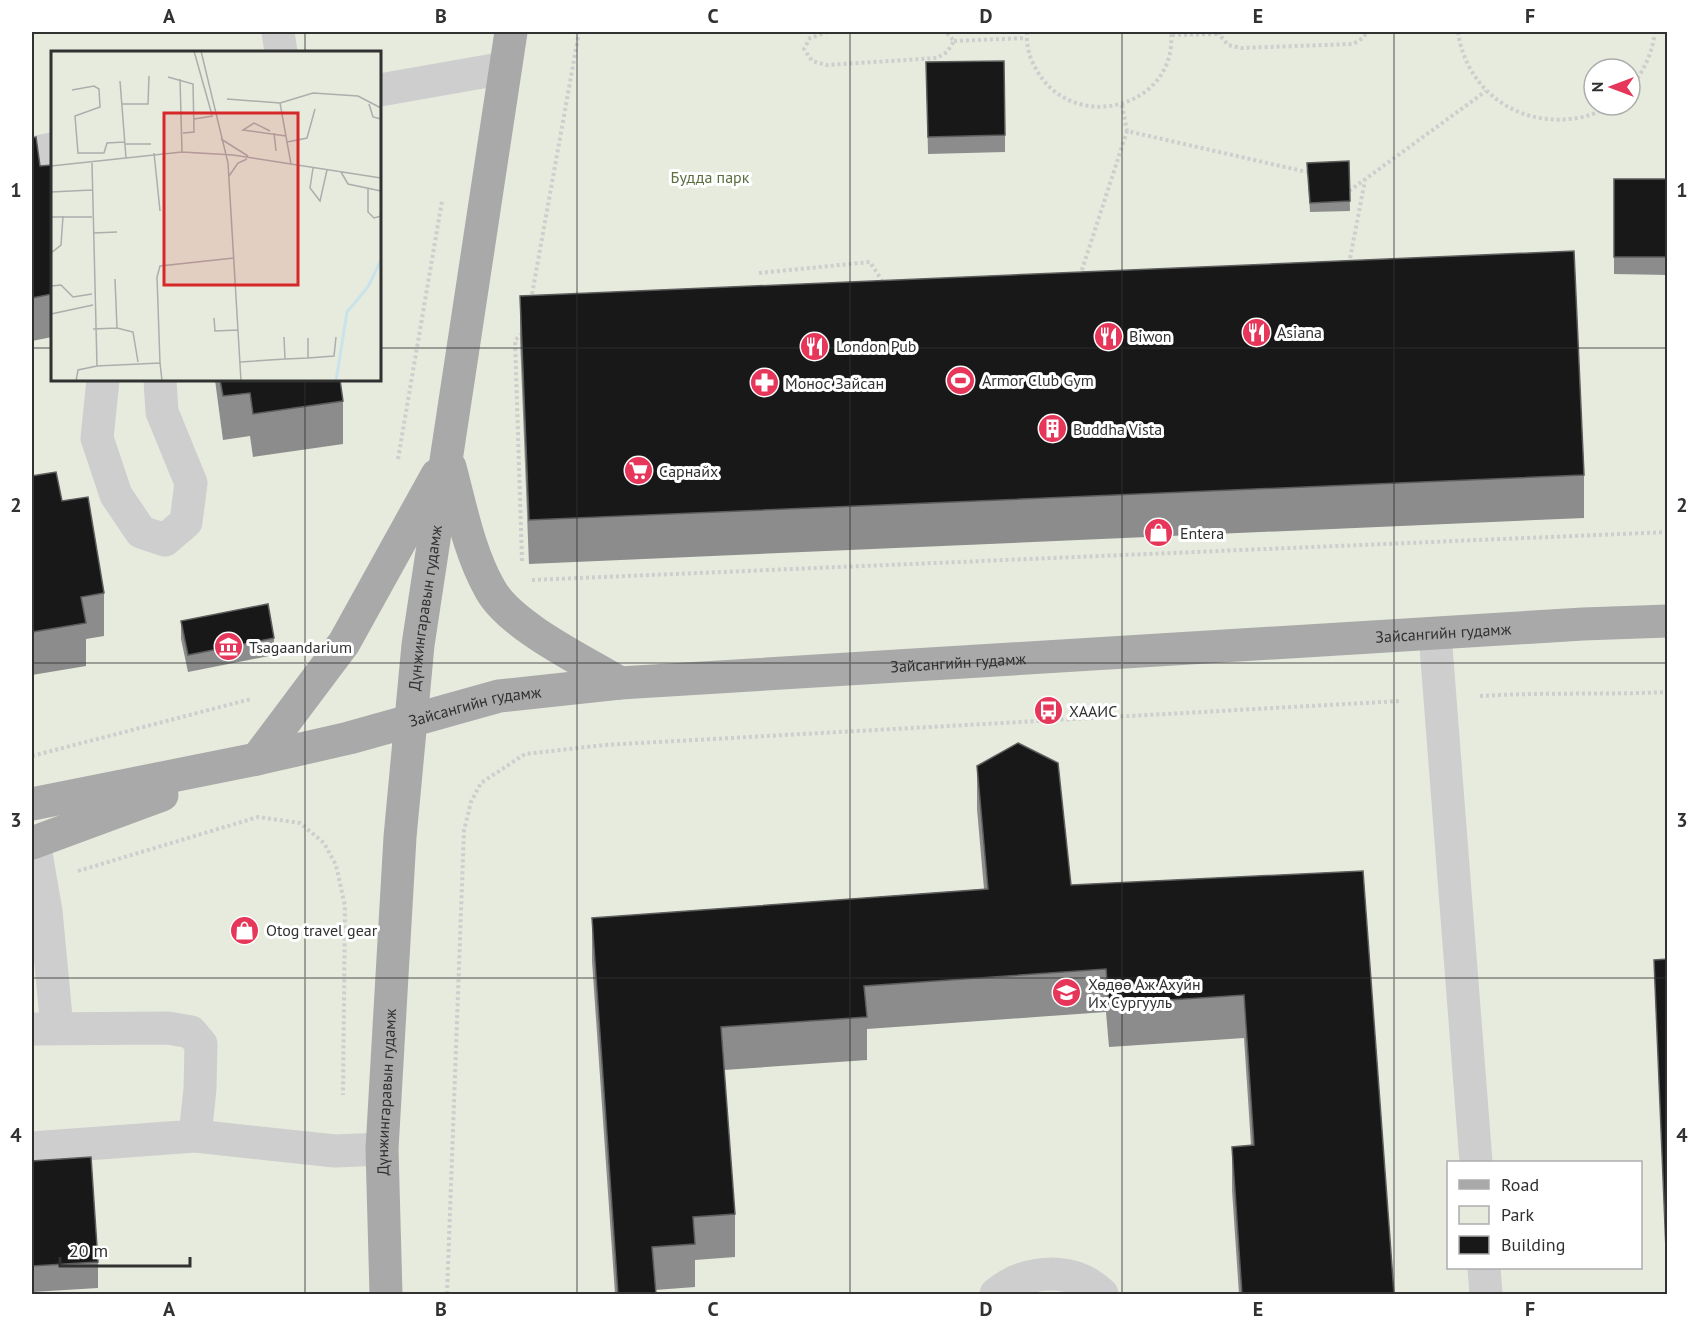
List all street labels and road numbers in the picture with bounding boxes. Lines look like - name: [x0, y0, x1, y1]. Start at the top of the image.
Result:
- street label: Дүнжингаравын гудамж: [404, 523, 446, 692]
- street label: Зайсангийн гудамж: [1375, 618, 1512, 647]
- street label: Зайсангийн гудамж: [890, 648, 1027, 676]
- street label: Зайсангийн гудамж: [406, 681, 543, 731]
- street label: Дүнжингаравын гудамж: [372, 1008, 400, 1176]

